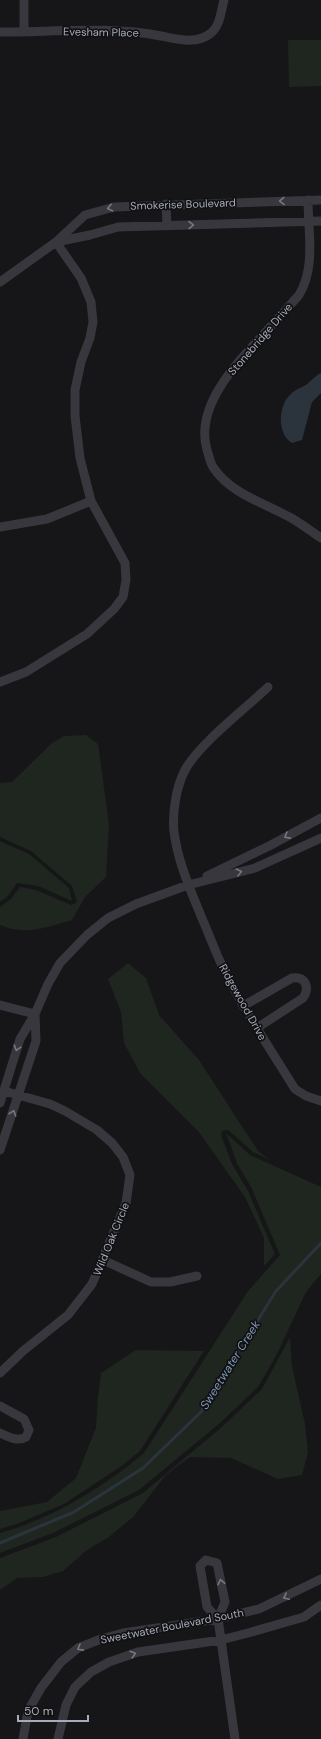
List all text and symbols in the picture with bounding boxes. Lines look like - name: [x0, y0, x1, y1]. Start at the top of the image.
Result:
- street label: Evesham Place: [63, 24, 139, 40]
- street label: Smokerise Boulevard: [130, 195, 236, 213]
- one-way arrow: [279, 196, 285, 205]
- one-way arrow: [107, 204, 114, 212]
- one-way arrow: [188, 221, 194, 229]
- street label: Stonebridge Drive: [225, 300, 295, 378]
- one-way arrow: [283, 832, 291, 839]
- one-way arrow: [235, 868, 242, 877]
- street label: Ridgewood Drive: [216, 961, 270, 1043]
- one-way arrow: [13, 1045, 22, 1052]
- one-way arrow: [8, 1110, 17, 1117]
- street label: Wild Oak Circle: [90, 1200, 132, 1278]
- water label: Sweetwater Creek: [196, 1317, 264, 1412]
- one-way arrow: [217, 1579, 226, 1585]
- one-way arrow: [283, 1592, 290, 1600]
- street label: Sweetwater Boulevard South: [99, 1605, 245, 1647]
- one-way arrow: [77, 1644, 84, 1651]
- one-way arrow: [129, 1650, 136, 1659]
- scale bar: [18, 1697, 88, 1723]
- text: 50 m: [24, 1703, 53, 1719]

